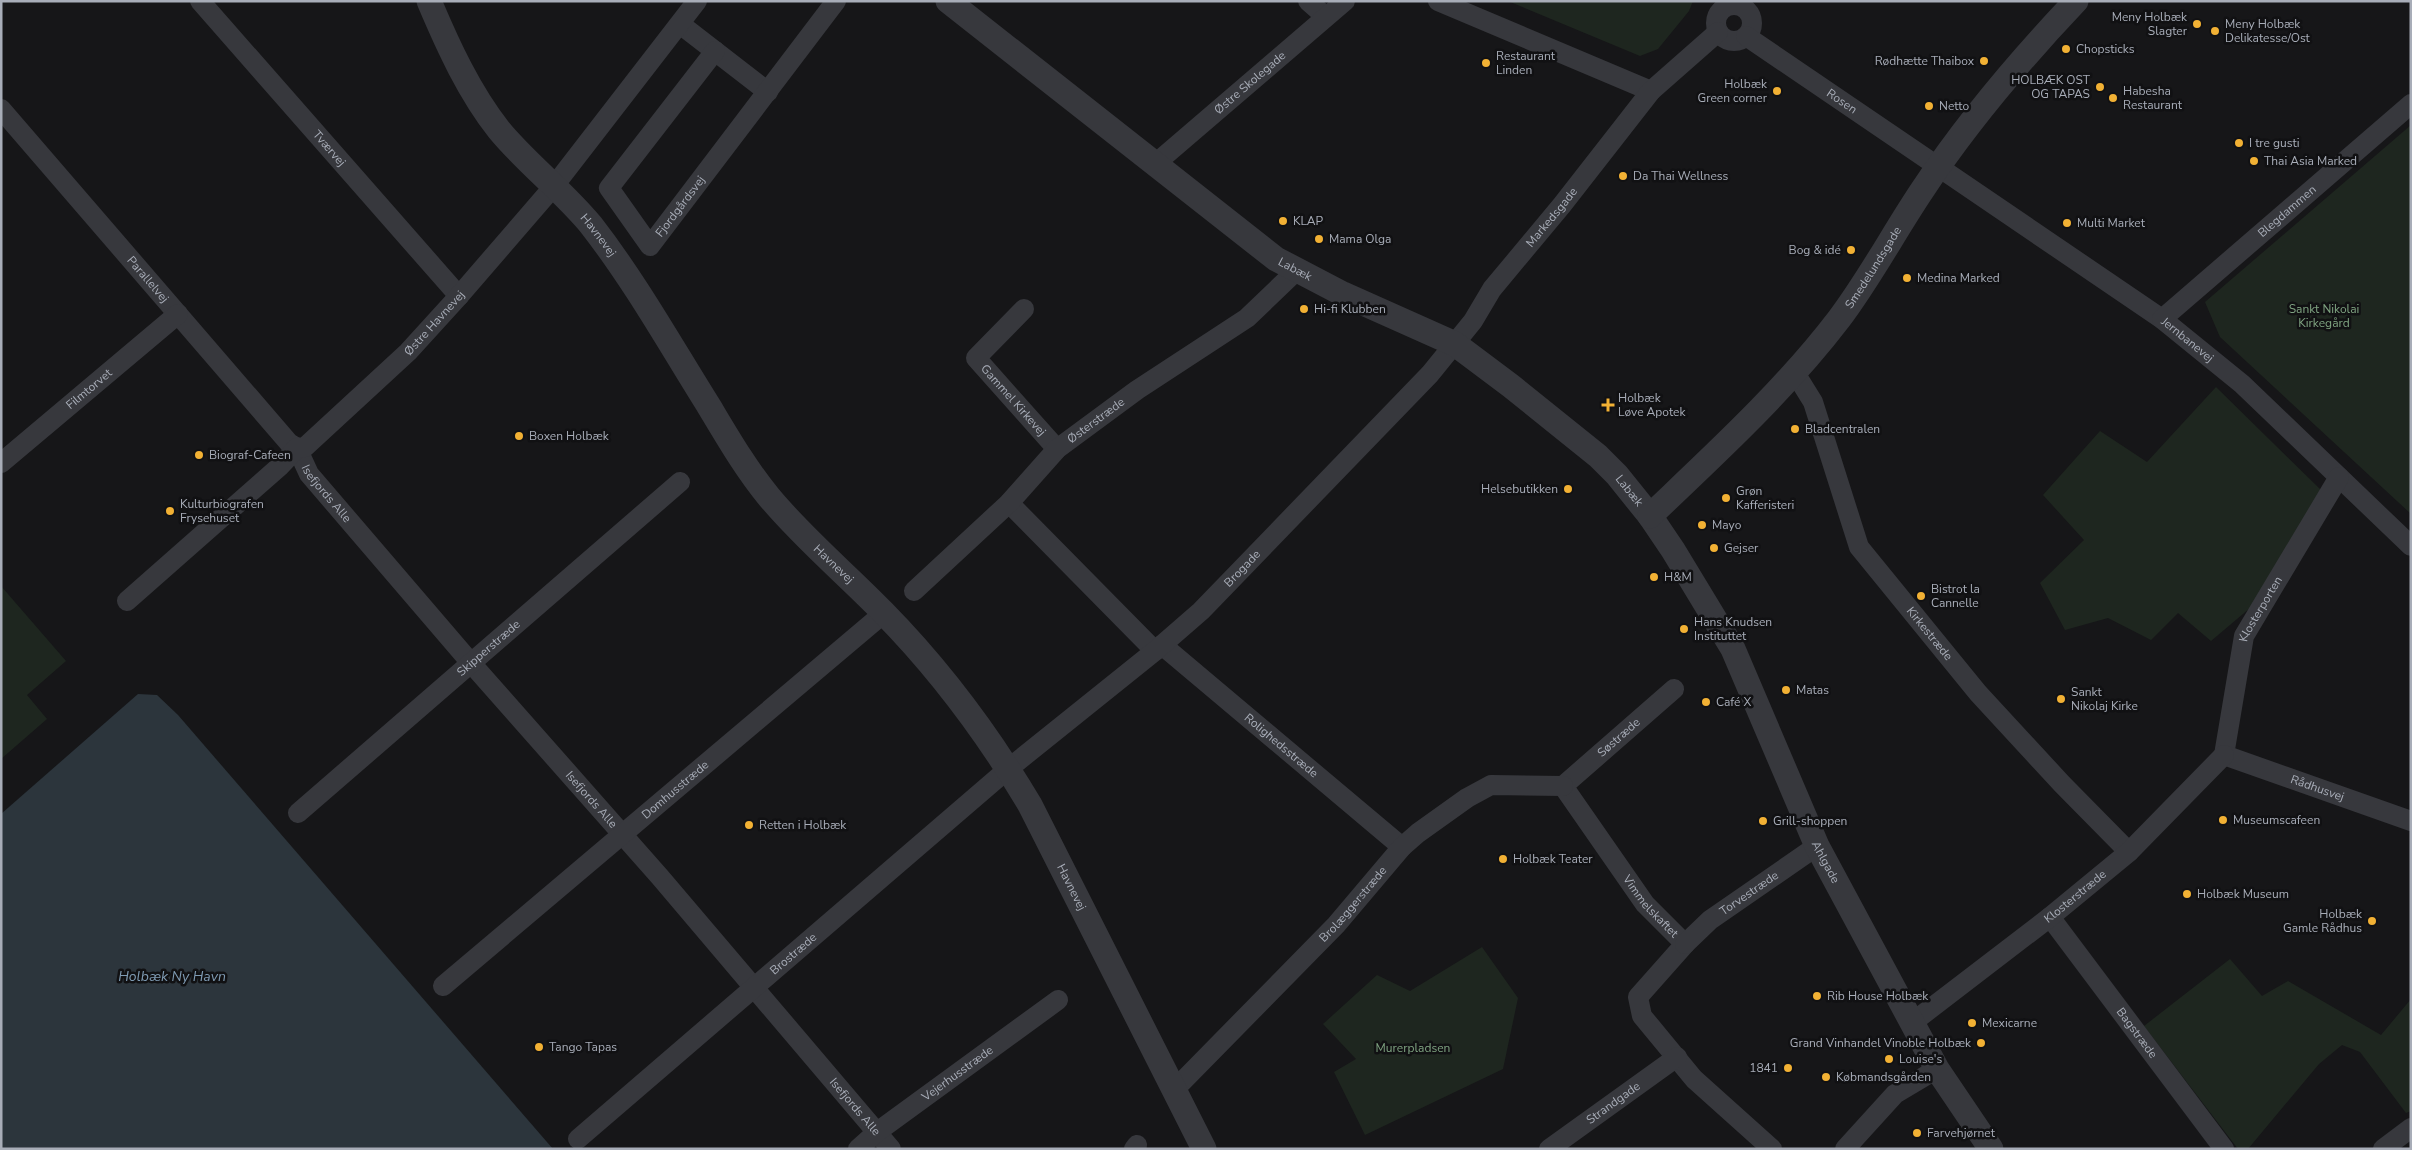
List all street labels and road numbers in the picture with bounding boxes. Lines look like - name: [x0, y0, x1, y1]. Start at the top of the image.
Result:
- street label: Østre Skolegade: [1211, 47, 1289, 118]
- street label: Rosen: [1824, 85, 1860, 117]
- street label: Tværvej: [309, 127, 350, 170]
- street label: Fjordgårdsvej: [652, 172, 709, 240]
- street label: Blegdammen: [2254, 182, 2319, 241]
- street label: Markedsgade: [1522, 184, 1581, 250]
- street label: Havnevej: [577, 210, 620, 260]
- street label: Smedelundsgade: [1841, 224, 1905, 312]
- street label: Parallelvej: [123, 253, 173, 306]
- street label: Labæk: [1275, 254, 1316, 285]
- street label: Østre Havnevej: [400, 287, 468, 359]
- street label: Jernbanevej: [2157, 313, 2217, 366]
- street label: Gammel Kirkevej: [977, 361, 1050, 439]
- street label: Filmtorvet: [63, 364, 116, 413]
- street label: Østerstræde: [1064, 394, 1128, 447]
- street label: Isefjords Alle: [298, 462, 355, 526]
- street label: Labæk: [1612, 471, 1648, 510]
- street label: Havnevej: [810, 541, 857, 587]
- street label: Brogade: [1220, 546, 1264, 590]
- street label: Klosterporten: [2235, 573, 2286, 643]
- street label: Kirkestræde: [1903, 603, 1956, 664]
- street label: Skipperstræde: [453, 616, 523, 680]
- street label: Rolighedsstræde: [1241, 710, 1322, 781]
- street label: Søstræde: [1594, 714, 1644, 760]
- street label: Domhusstræde: [638, 757, 712, 823]
- street label: Isefjords Alle: [562, 767, 621, 831]
- street label: Rådhusvej: [2288, 771, 2347, 805]
- street label: Ahlgade: [1808, 839, 1844, 886]
- street label: Havnevej: [1053, 861, 1090, 913]
- street label: Brolæggerstræde: [1316, 863, 1390, 946]
- street label: Klosterstræde: [2041, 866, 2109, 927]
- street label: Torvestræde: [1716, 867, 1781, 919]
- street label: Vimmelskaftet: [1619, 871, 1683, 942]
- street label: Brostræde: [766, 929, 820, 978]
- street label: Bagstræde: [2113, 1004, 2161, 1062]
- street label: Vejerhusstræde: [918, 1042, 996, 1105]
- street label: Isefjords Alle: [826, 1075, 884, 1139]
- street label: Strandgade: [1583, 1078, 1643, 1128]

